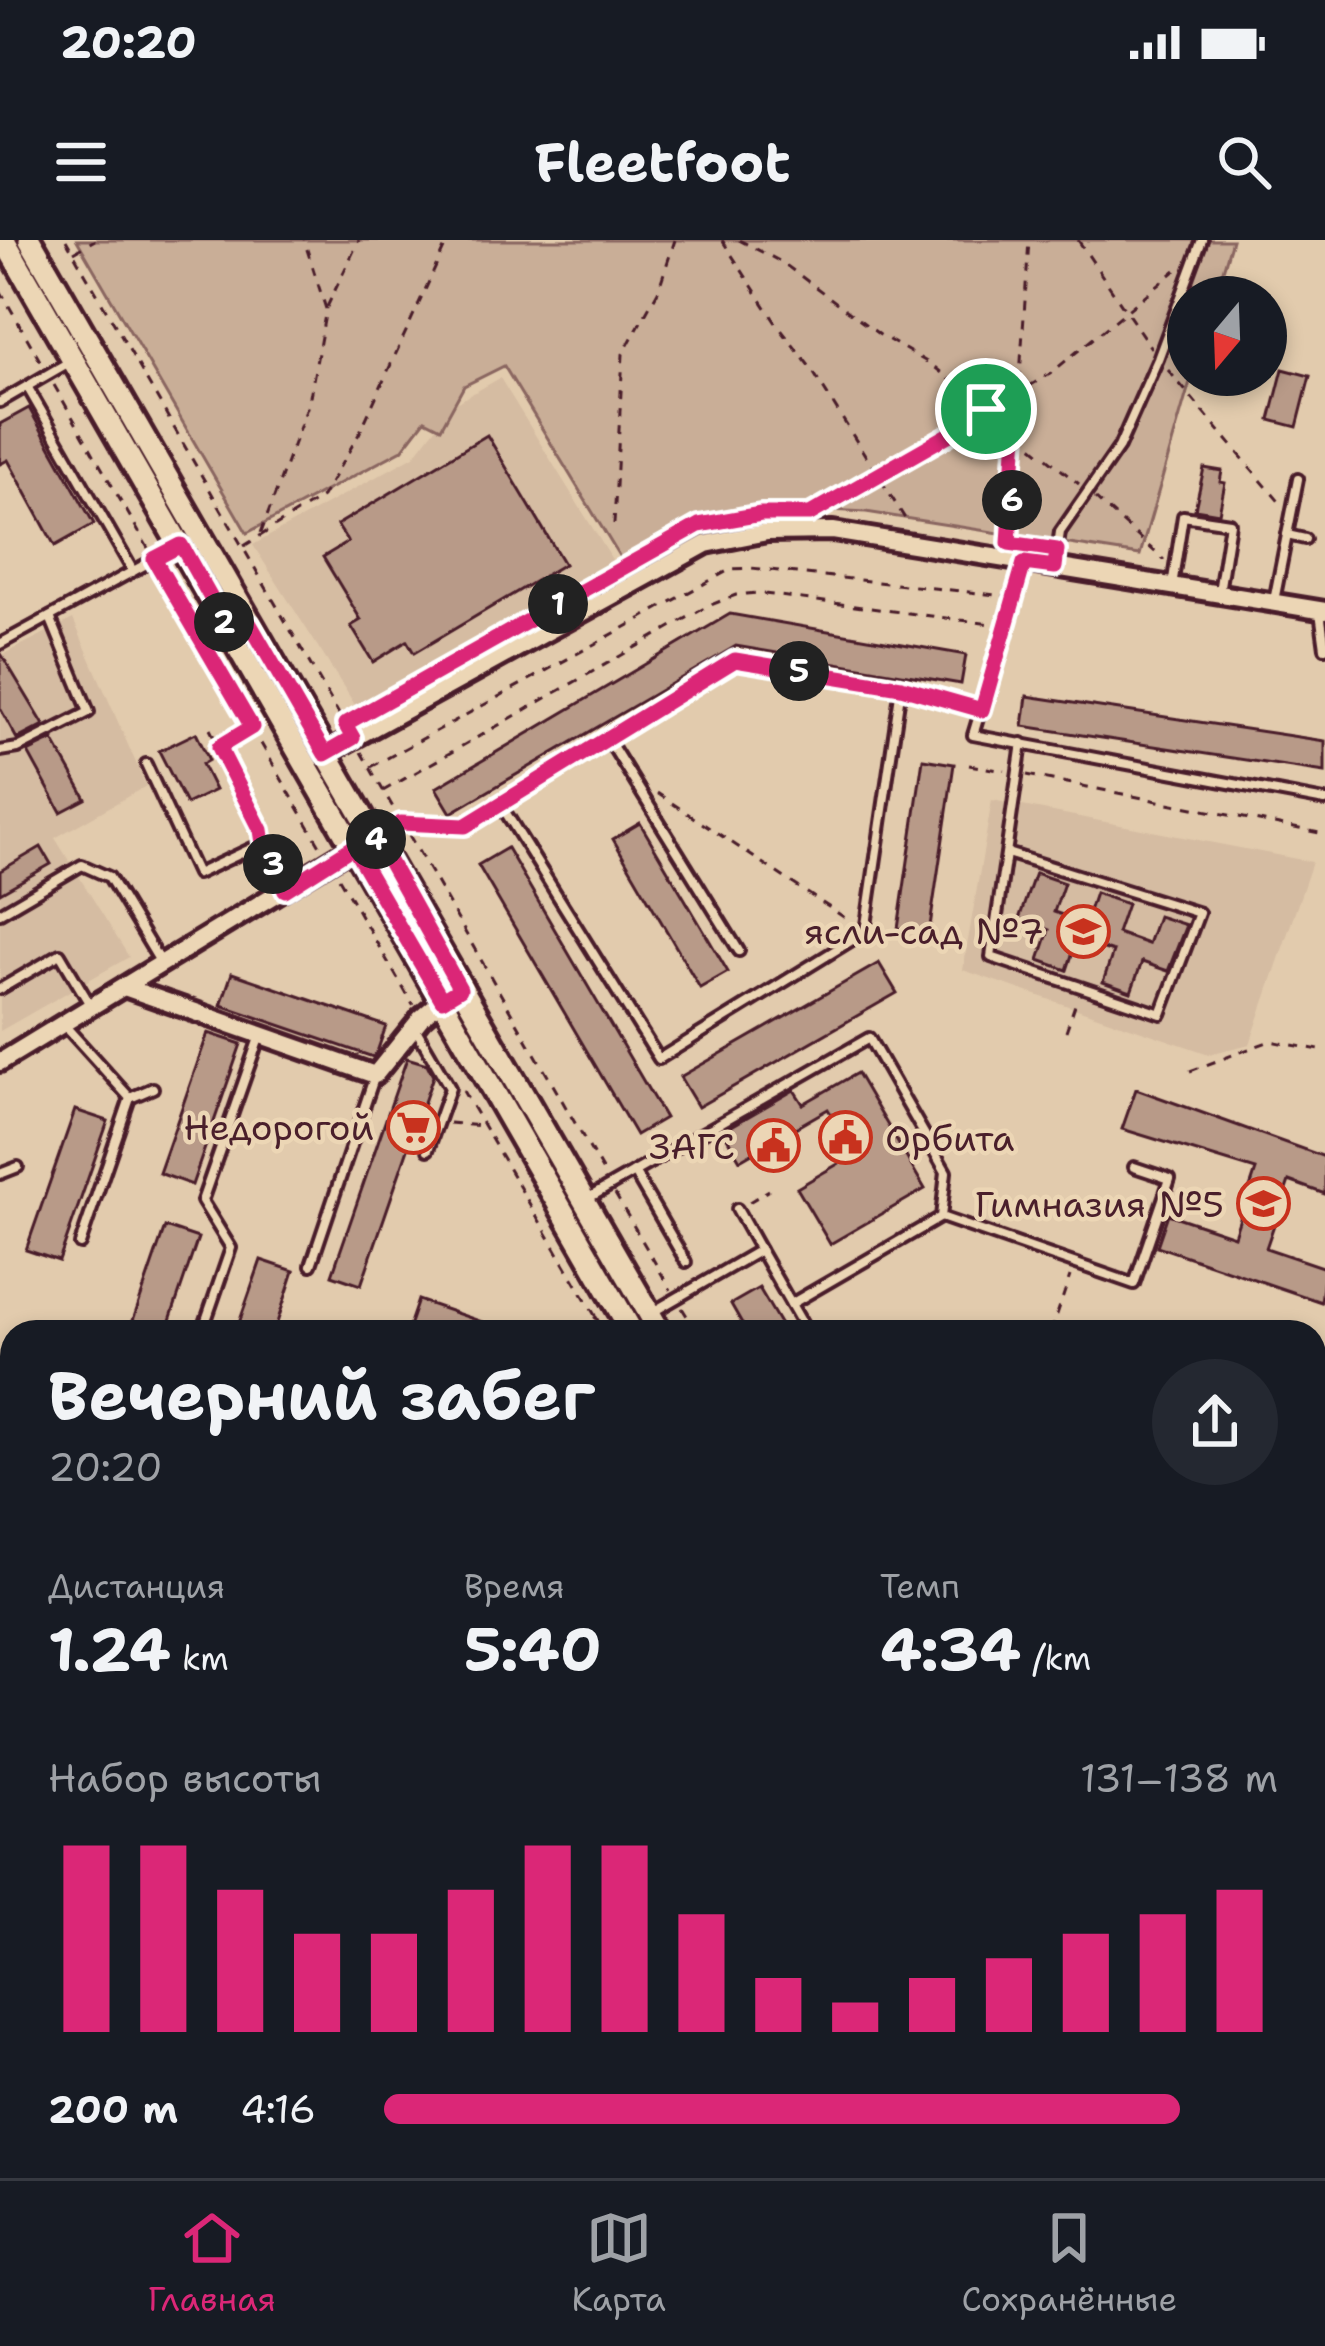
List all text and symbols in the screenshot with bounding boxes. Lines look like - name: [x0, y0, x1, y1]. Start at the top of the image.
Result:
- text: 20:20: [60, 12, 197, 72]
- text: Fleetfoot: [534, 126, 791, 198]
- icon: menu: [48, 129, 114, 195]
- icon: search: [1211, 129, 1277, 195]
- north arrow: [1167, 276, 1287, 396]
- map controls: [1167, 276, 1287, 396]
- pin: [935, 358, 1037, 460]
- icon: arrive: [953, 376, 1019, 442]
- pin: 6: [982, 470, 1042, 530]
- text: 6: [1000, 477, 1024, 522]
- pin: 1: [528, 574, 588, 634]
- text: 1: [550, 581, 566, 626]
- pin: 2: [194, 592, 254, 652]
- text: 2: [212, 599, 236, 644]
- pin: 5: [769, 641, 829, 701]
- text: 5: [789, 648, 809, 693]
- pin: 4: [346, 809, 406, 869]
- text: 4: [364, 816, 388, 861]
- pin: 3: [243, 834, 303, 894]
- text: 3: [261, 841, 285, 886]
- school or university icon: ясли-сад №7: [1055, 903, 1111, 959]
- place label: ясли-сад №7: [804, 907, 1044, 956]
- supermarket icon: Недорогой: [385, 1099, 441, 1155]
- place label: Недорогой: [184, 1103, 374, 1152]
- public building icon: Орбита: [818, 1110, 874, 1166]
- place label: Орбита: [885, 1114, 1014, 1163]
- public building icon: ЗАГС: [746, 1118, 802, 1174]
- place label: ЗАГС: [649, 1122, 735, 1171]
- school or university icon: Гимназия №5: [1235, 1176, 1291, 1232]
- place label: Гимназия №5: [975, 1180, 1224, 1229]
- text: Вечерний забег: [48, 1352, 595, 1440]
- button: share: [1152, 1359, 1278, 1485]
- text: 20:20: [48, 1441, 163, 1493]
- text: Дистанция: [48, 1564, 225, 1609]
- text: Время: [464, 1564, 565, 1609]
- text: Темп: [880, 1564, 960, 1609]
- text: 1.24: [48, 1609, 171, 1689]
- text: 5:40: [464, 1609, 602, 1689]
- text: 4:34: [880, 1609, 1021, 1689]
- text: km: [171, 1636, 229, 1681]
- text: /km: [1021, 1636, 1091, 1681]
- text: Набор высоты: [48, 1752, 322, 1804]
- text: 131–138 m: [1080, 1752, 1278, 1804]
- text: 200 m: [48, 2083, 178, 2135]
- text: 4:16: [240, 2083, 316, 2135]
- tab: Главная: [148, 2205, 276, 2322]
- tab: Карта: [571, 2205, 666, 2322]
- tab: Сохранённые: [962, 2205, 1177, 2322]

